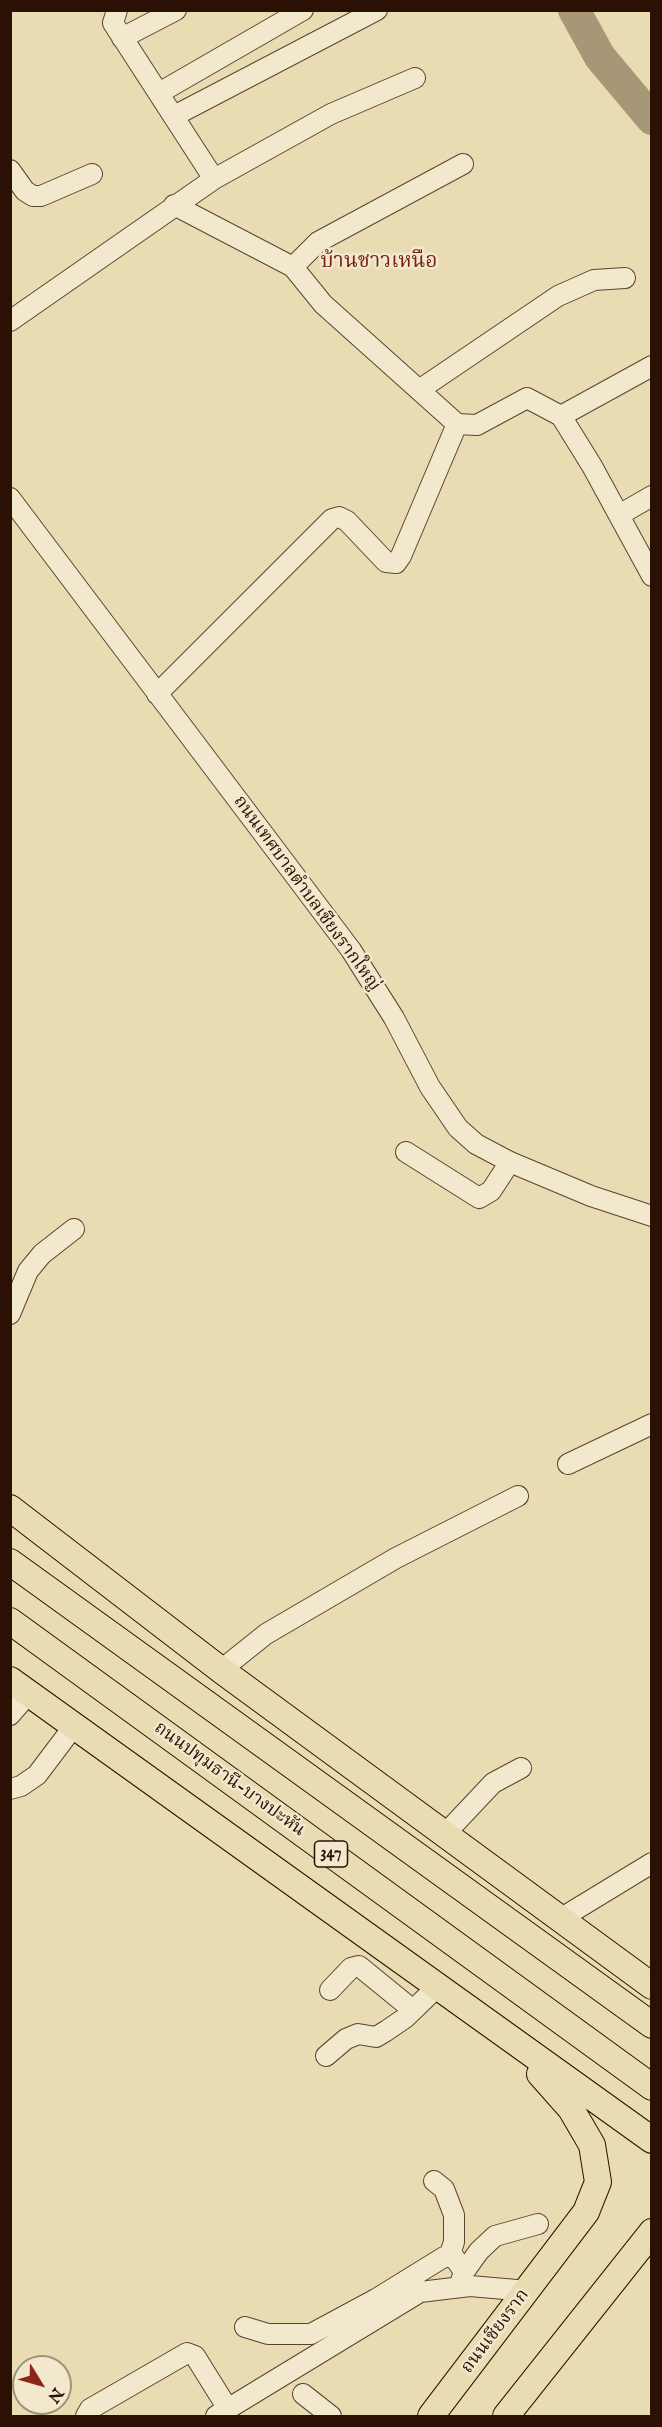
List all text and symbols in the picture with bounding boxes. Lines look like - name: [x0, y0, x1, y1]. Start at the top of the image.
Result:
- district label: บ้านชาวเหนือ: [320, 250, 438, 276]
- street label: ถนนเทศบาลตำบลเชียงรากใหญ่: [228, 792, 384, 996]
- street label: ถนนปทุมธานี-บางปะหัน: [149, 1718, 309, 1842]
- road number: 347: [314, 1841, 348, 1867]
- street label: ถนนเชียงราก: [457, 2286, 535, 2378]
- north arrow: [12, 2355, 72, 2415]
- text: N: [43, 2383, 67, 2406]

